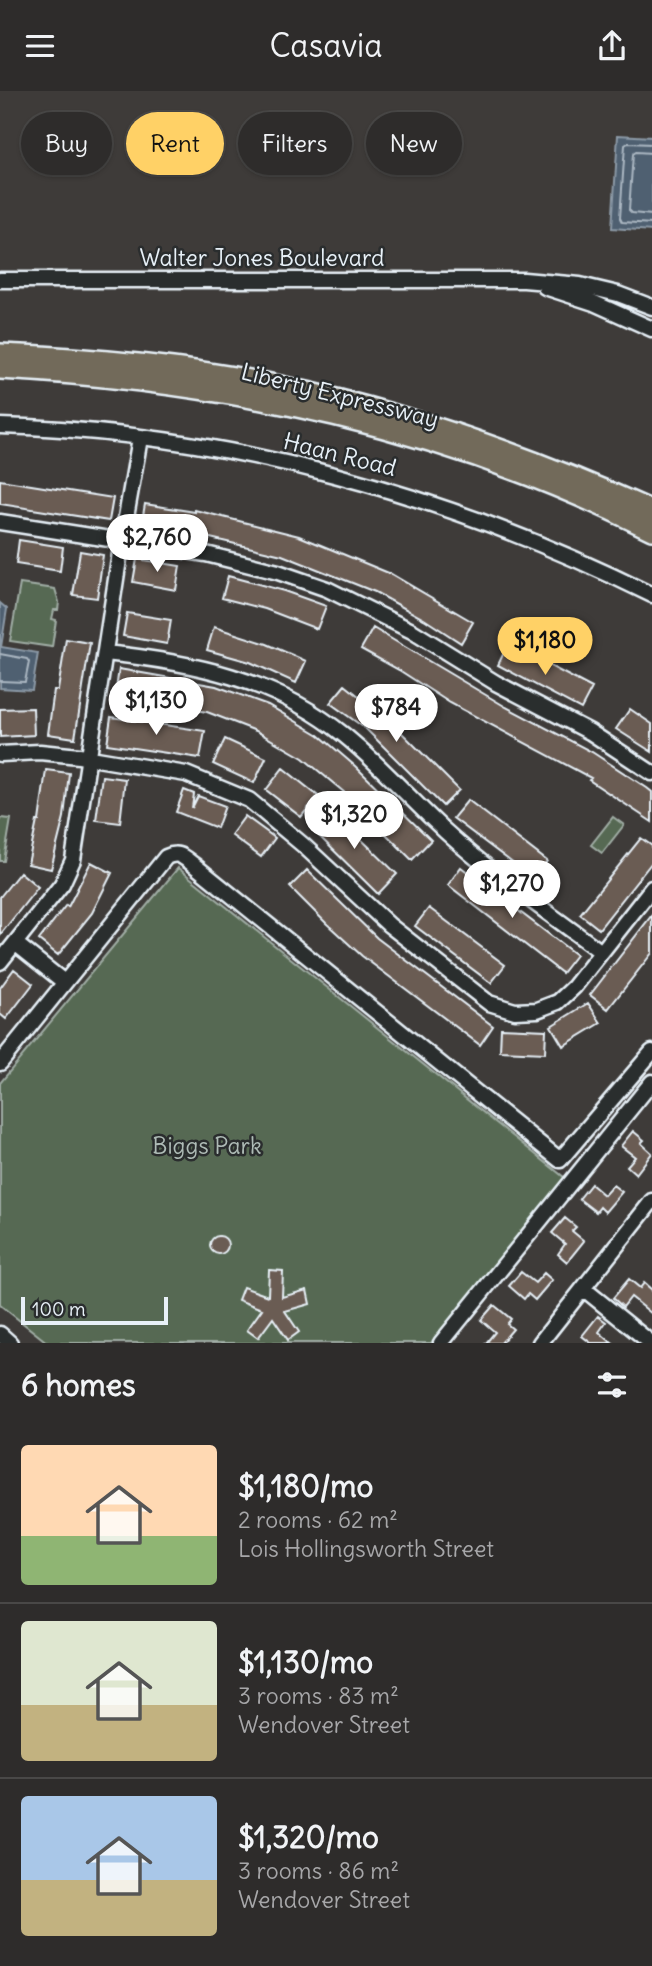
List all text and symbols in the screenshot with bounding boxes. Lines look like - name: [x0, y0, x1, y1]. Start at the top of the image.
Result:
- text: Casavia: [270, 25, 382, 66]
- icon: menu: [21, 27, 59, 65]
- icon: share: [593, 27, 631, 65]
- chip: Buy: [21, 112, 112, 175]
- chip: Rent: [126, 112, 224, 175]
- chip: Filters: [238, 112, 352, 175]
- chip: New: [366, 112, 462, 175]
- street label: Walter Jones Boulevard: [139, 243, 385, 272]
- street label: Liberty Expressway: [238, 356, 442, 434]
- street label: Haan Road: [280, 426, 400, 482]
- pin: $2,760: [100, 515, 214, 574]
- text: $2,760: [122, 522, 192, 551]
- pin: $1,180: [488, 617, 602, 677]
- text: $1,180: [514, 625, 576, 654]
- pin: $1,130: [99, 677, 213, 737]
- text: $1,130: [125, 685, 187, 714]
- pin: $784: [355, 685, 437, 744]
- text: $784: [371, 692, 421, 721]
- pin: $1,320: [297, 791, 411, 851]
- text: $1,320: [320, 799, 388, 828]
- pin: $1,270: [455, 861, 569, 920]
- text: $1,270: [479, 868, 545, 897]
- park label: Biggs Park: [152, 1131, 262, 1160]
- scale bar: [21, 1294, 168, 1326]
- text: 100 m: [32, 1297, 86, 1321]
- text: 6 homes: [21, 1366, 136, 1404]
- icon: filters: [593, 1366, 631, 1404]
- text: $1,180/mo: [238, 1467, 373, 1505]
- icon: home: [77, 1473, 161, 1557]
- text: 2 rooms · 62 m²: [238, 1505, 398, 1534]
- text: Lois Hollingsworth Street: [238, 1534, 494, 1563]
- text: $1,130/mo: [238, 1643, 373, 1681]
- icon: home: [77, 1649, 161, 1733]
- text: 3 rooms · 83 m²: [238, 1681, 399, 1710]
- text: Wendover Street: [238, 1710, 410, 1739]
- text: $1,320/mo: [238, 1818, 379, 1856]
- icon: home: [77, 1824, 161, 1908]
- text: 3 rooms · 86 m²: [238, 1856, 399, 1885]
- text: Wendover Street: [238, 1885, 410, 1914]

